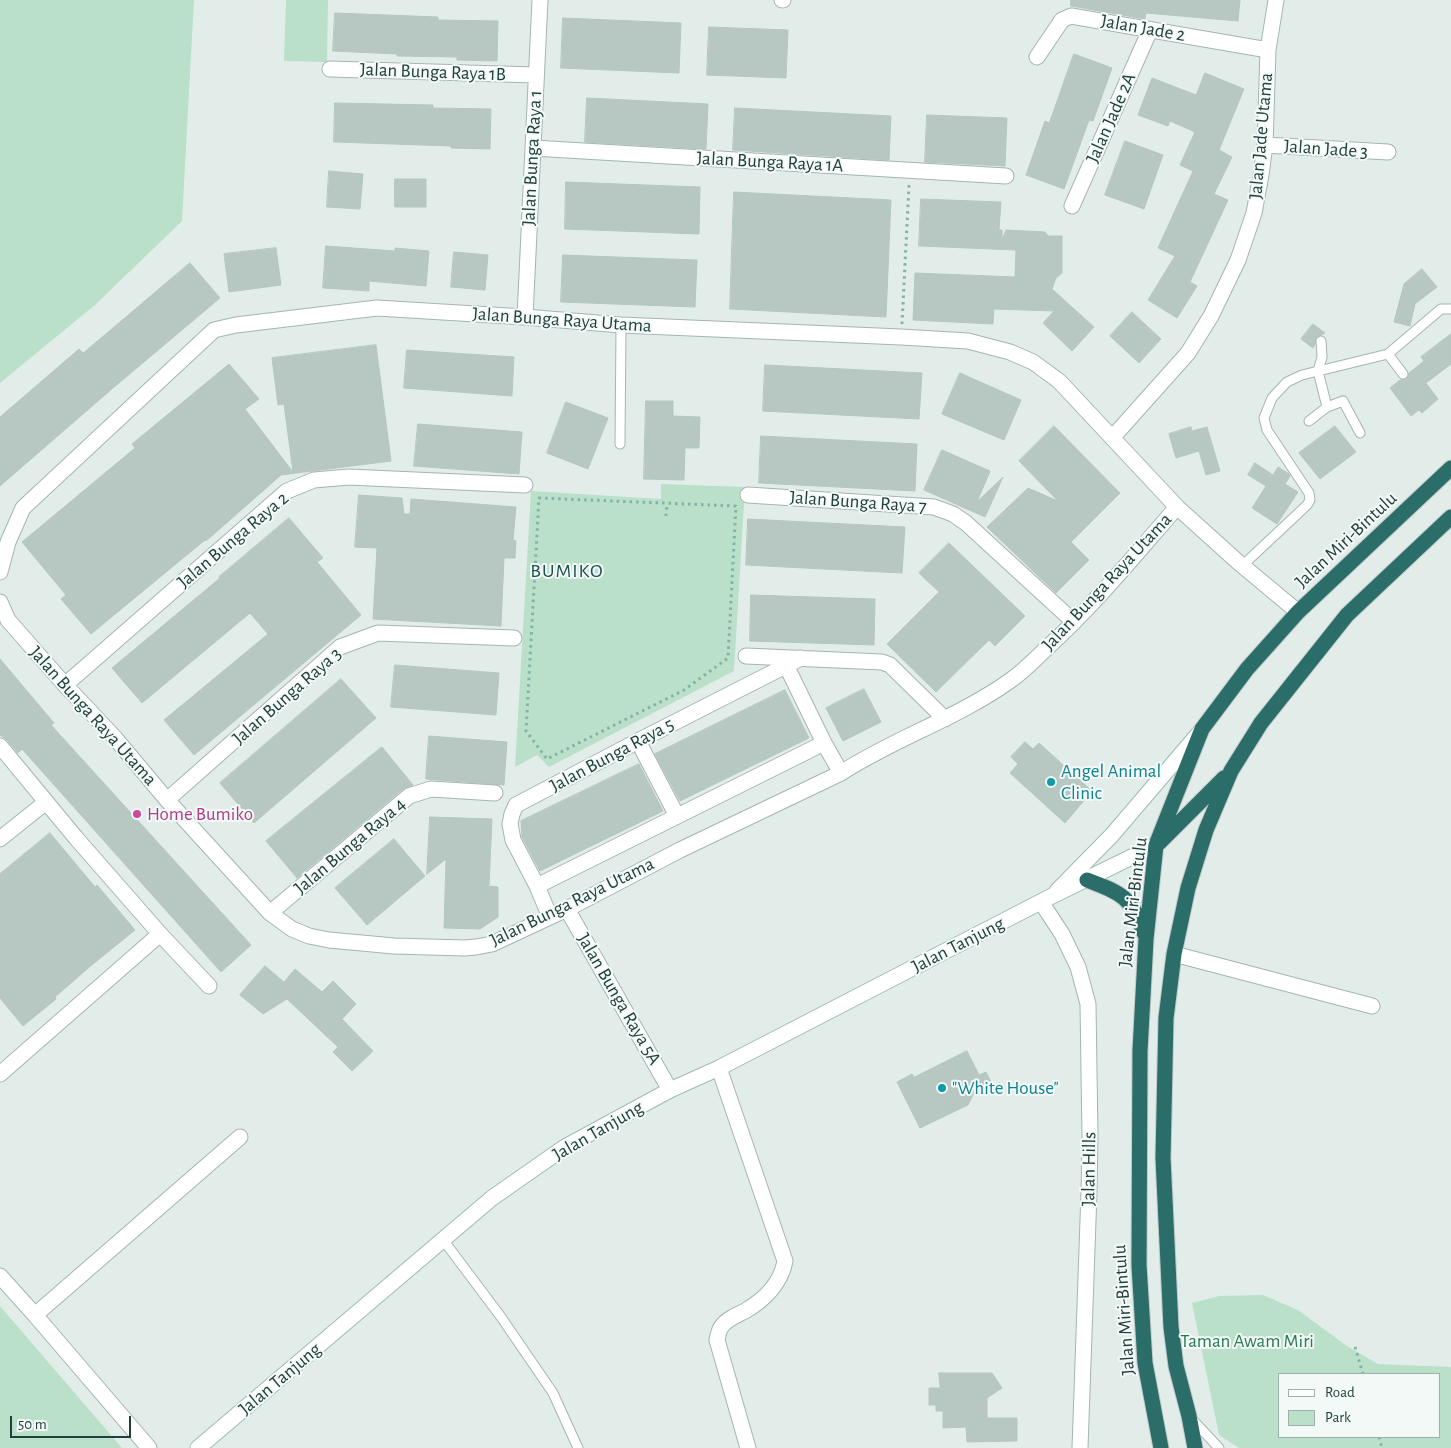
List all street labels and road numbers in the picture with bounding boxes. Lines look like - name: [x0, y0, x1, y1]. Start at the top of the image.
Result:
- street label: Jalan Jade 2: [1099, 9, 1187, 47]
- street label: Jalan Bunga Raya 1B: [360, 58, 506, 86]
- street label: Jalan Jade 2A: [1081, 69, 1141, 167]
- street label: Jalan Jade Utama: [1244, 72, 1278, 200]
- street label: Jalan Bunga Raya 1: [517, 90, 547, 226]
- street label: Jalan Jade 3: [1283, 135, 1369, 163]
- street label: Jalan Bunga Raya 1A: [696, 147, 844, 177]
- street label: Jalan Bunga Raya Utama: [471, 302, 653, 338]
- street label: Jalan Bunga Raya 7: [789, 486, 927, 518]
- street label: Jalan Bunga Raya 2: [173, 487, 293, 593]
- street label: Jalan Miri-Bintulu: [1290, 487, 1402, 593]
- street label: Jalan Bunga Raya Utama: [1037, 508, 1177, 656]
- street label: Jalan Bunga Raya Utama: [24, 642, 162, 790]
- street label: Jalan Bunga Raya 3: [228, 642, 346, 750]
- street label: Jalan Bunga Raya 5: [546, 713, 678, 797]
- street label: Jalan Bunga Raya 4: [290, 793, 410, 899]
- street label: Jalan Miri-Bintulu: [1114, 836, 1152, 968]
- street label: Jalan Bunga Raya Utama: [486, 852, 658, 952]
- street label: Jalan Tanjung: [908, 912, 1008, 978]
- street label: Jalan Bunga Raya 5A: [572, 929, 666, 1069]
- street label: Jalan Tanjung: [549, 1096, 647, 1166]
- street label: Jalan Hills: [1077, 1132, 1101, 1206]
- street label: Jalan Miri-Bintulu: [1108, 1244, 1140, 1376]
- street label: Jalan Tanjung: [234, 1338, 326, 1420]

